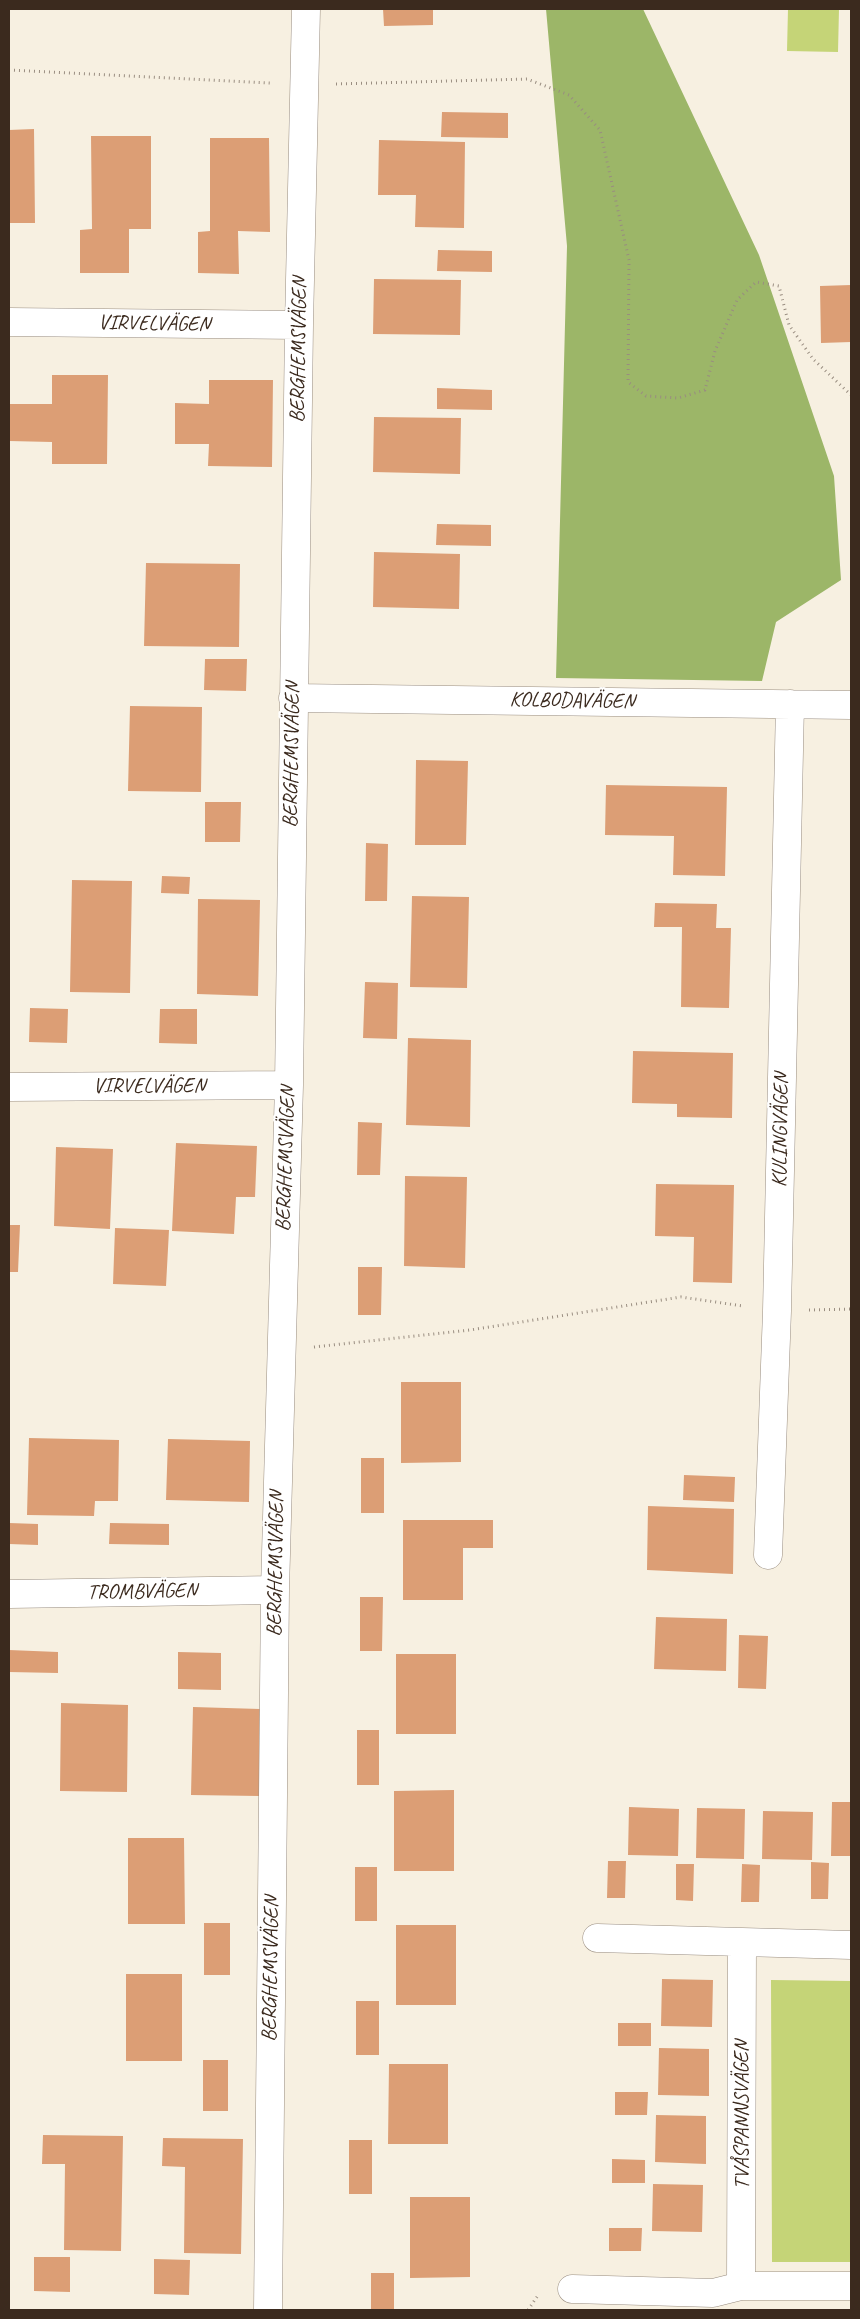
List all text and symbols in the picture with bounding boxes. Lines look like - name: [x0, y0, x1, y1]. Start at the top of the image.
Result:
- street label: BERGHEMSVÄGEN: [285, 277, 313, 423]
- street label: VIRVELVÄGEN: [98, 310, 210, 338]
- street label: BERGHEMSVÄGEN: [278, 682, 306, 828]
- street label: KOLBODAVÄGEN: [509, 687, 635, 715]
- street label: VIRVELVÄGEN: [93, 1073, 205, 1099]
- street label: KULINGVÄGEN: [767, 1073, 795, 1187]
- street label: BERGHEMSVÄGEN: [271, 1086, 301, 1232]
- street label: BERGHEMSVÄGEN: [262, 1491, 290, 1637]
- street label: TROMBVÄGEN: [87, 1578, 197, 1606]
- street label: BERGHEMSVÄGEN: [257, 1896, 285, 2042]
- street label: TVÅSPANNSVÄGEN: [729, 2041, 755, 2189]

